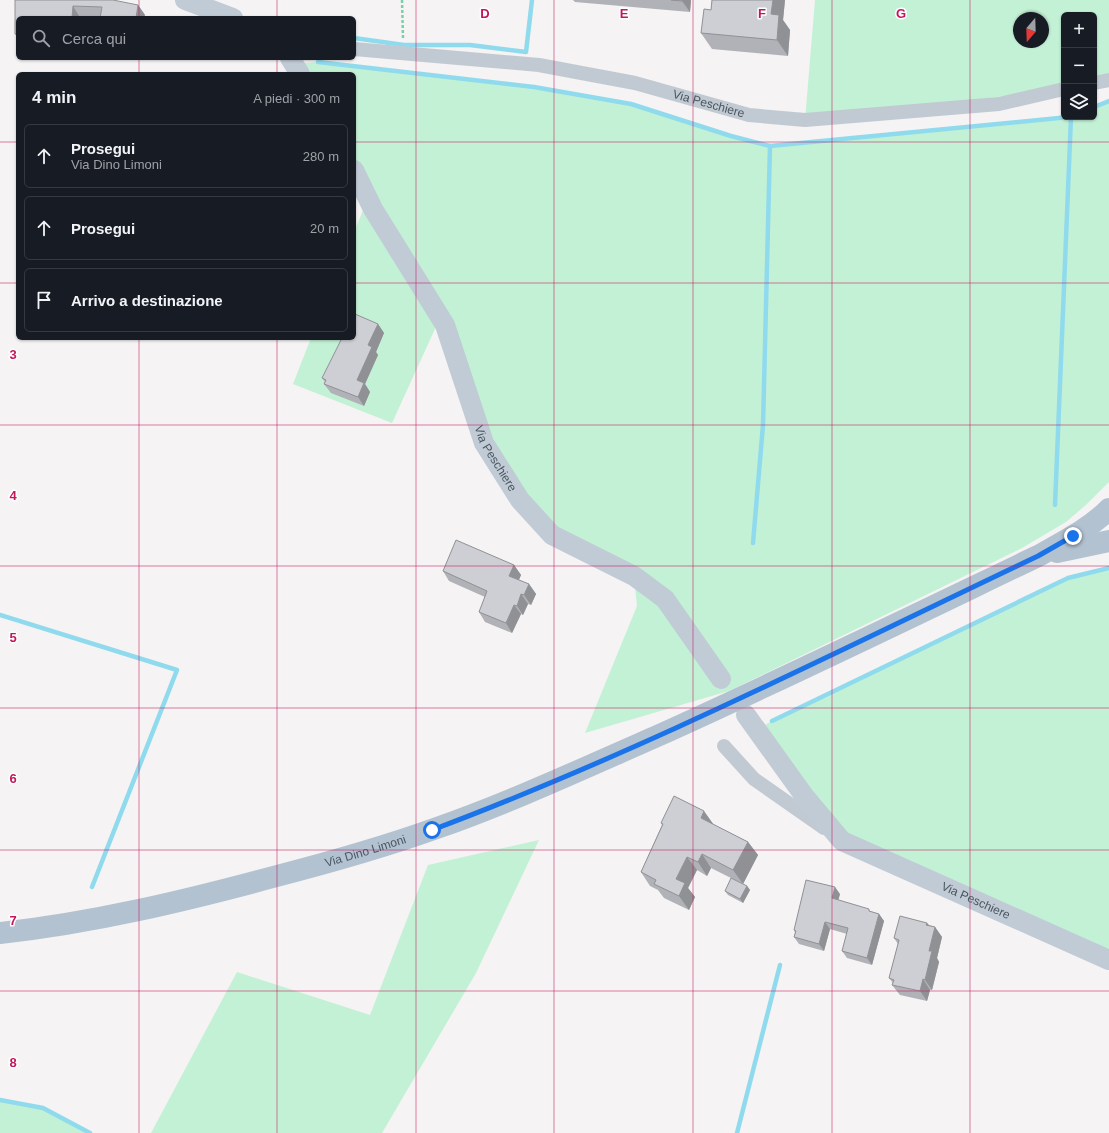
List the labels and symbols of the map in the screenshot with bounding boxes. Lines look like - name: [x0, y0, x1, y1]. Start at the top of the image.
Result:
- text: D: [480, 6, 490, 21]
- text: E: [620, 6, 629, 21]
- text: F: [758, 6, 766, 21]
- text: G: [896, 6, 906, 21]
- north arrow: [1013, 12, 1049, 48]
- street label: Via Peschiere: [671, 87, 747, 121]
- text: 3: [9, 347, 17, 362]
- street label: Via Peschiere: [472, 424, 520, 494]
- text: 4: [9, 488, 17, 503]
- route end: [1064, 527, 1082, 545]
- text: 5: [9, 630, 17, 645]
- text: 6: [9, 771, 17, 786]
- route start: [423, 821, 441, 839]
- street label: Via Dino Limoni: [323, 832, 408, 870]
- street label: Via Peschiere: [939, 879, 1013, 922]
- text: 7: [9, 913, 17, 928]
- text: 8: [9, 1055, 17, 1070]

